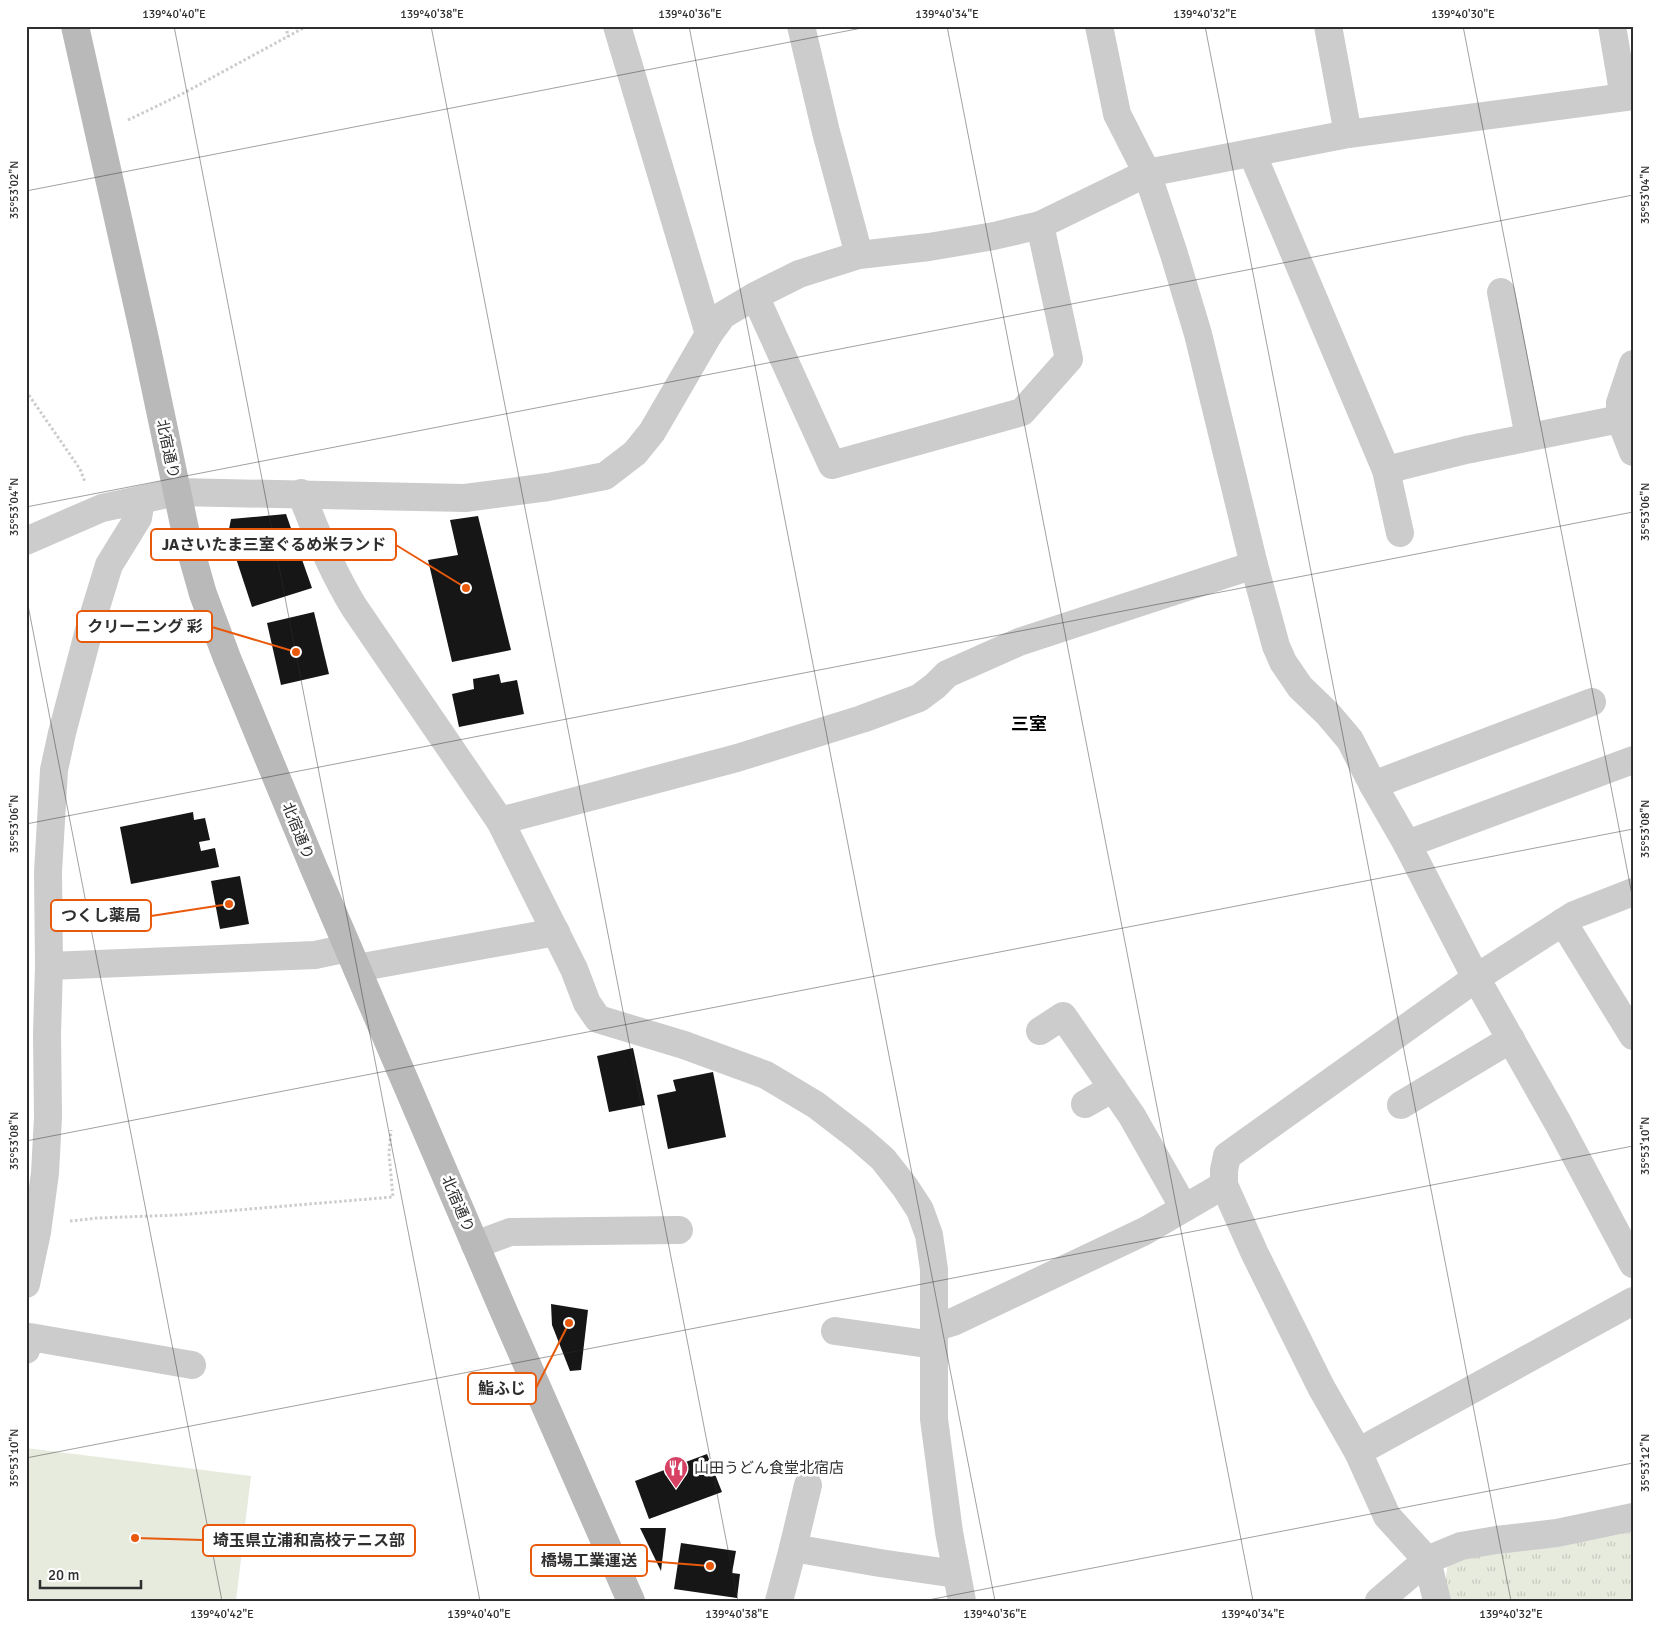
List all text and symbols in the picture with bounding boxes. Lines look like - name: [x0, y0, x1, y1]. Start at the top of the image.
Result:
- text: 139°40'40"E: [142, 7, 206, 22]
- text: 139°40'38"E: [400, 7, 464, 22]
- text: 139°40'36"E: [658, 7, 722, 22]
- text: 139°40'34"E: [915, 7, 979, 22]
- text: 139°40'32"E: [1173, 7, 1237, 22]
- text: 139°40'30"E: [1431, 7, 1495, 22]
- text: 35°53'02"N: [7, 161, 22, 219]
- text: 35°53'04"N: [1638, 166, 1653, 224]
- street label: 北宿通り: [153, 418, 183, 480]
- text: 35°53'04"N: [7, 478, 22, 536]
- text: 35°53'06"N: [1638, 483, 1653, 541]
- callout: JAさいたま三室ぐるめ米ランド: [151, 529, 396, 560]
- text: JAさいたま三室ぐるめ米ランド: [162, 535, 386, 555]
- callout: クリーニング 彩: [77, 611, 212, 642]
- text: クリーニング 彩: [87, 617, 203, 637]
- district label: 三室: [1011, 713, 1047, 735]
- text: 35°53'06"N: [7, 795, 22, 853]
- street label: 北宿通り: [278, 800, 318, 862]
- text: 35°53'08"N: [1638, 800, 1653, 858]
- callout: つくし薬局: [51, 900, 151, 931]
- text: つくし薬局: [61, 906, 141, 926]
- text: 35°53'08"N: [7, 1112, 22, 1170]
- text: 35°53'10"N: [1638, 1117, 1653, 1175]
- street label: 北宿通り: [438, 1173, 478, 1235]
- callout: 鮨ふじ: [468, 1373, 536, 1404]
- text: 鮨ふじ: [478, 1379, 526, 1399]
- text: 35°53'10"N: [7, 1429, 22, 1487]
- text: 35°53'12"N: [1638, 1434, 1653, 1492]
- restaurant icon: 山田うどん食堂北宿店: [663, 1455, 689, 1489]
- place label: 山田うどん食堂北宿店: [694, 1459, 844, 1477]
- callout: 埼玉県立浦和高校テニス部: [203, 1525, 415, 1556]
- text: 埼玉県立浦和高校テニス部: [213, 1531, 405, 1551]
- callout: 橋場工業運送: [531, 1545, 647, 1576]
- text: 橋場工業運送: [541, 1551, 637, 1571]
- scale bar: [40, 1557, 141, 1589]
- text: 20 m: [48, 1566, 79, 1584]
- text: 139°40'42"E: [190, 1607, 254, 1622]
- text: 139°40'40"E: [447, 1607, 511, 1622]
- text: 139°40'38"E: [705, 1607, 769, 1622]
- text: 139°40'36"E: [963, 1607, 1027, 1622]
- text: 139°40'34"E: [1221, 1607, 1285, 1622]
- text: 139°40'32"E: [1479, 1607, 1543, 1622]

